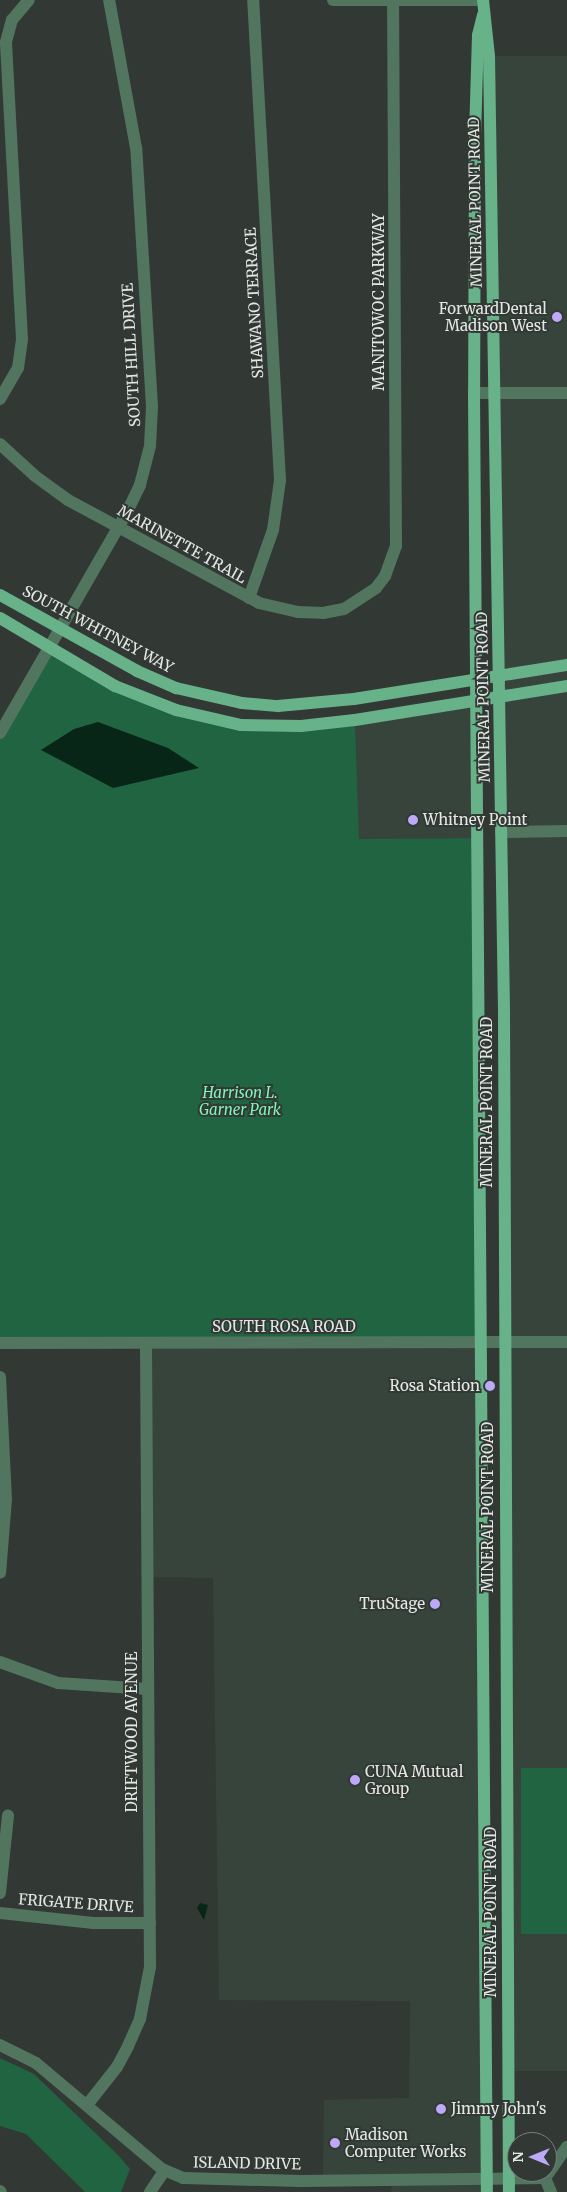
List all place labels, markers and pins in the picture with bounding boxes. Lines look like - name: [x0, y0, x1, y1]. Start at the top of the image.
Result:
- place label: ForwardDental Madison West: [439, 299, 547, 334]
- marker: ForwardDental Madison West: [551, 311, 563, 323]
- place label: Whitney Point: [423, 811, 527, 829]
- marker: Whitney Point: [407, 814, 419, 826]
- place label: Rosa Station: [390, 1377, 480, 1395]
- marker: Rosa Station: [484, 1380, 496, 1392]
- place label: TruStage: [359, 1595, 425, 1613]
- marker: TruStage: [429, 1598, 441, 1610]
- place label: CUNA Mutual Group: [365, 1762, 463, 1797]
- marker: CUNA Mutual Group: [349, 1774, 361, 1786]
- place label: Jimmy John's: [451, 2100, 546, 2118]
- marker: Jimmy John's: [435, 2103, 447, 2115]
- place label: Madison Computer Works: [345, 2125, 466, 2160]
- marker: Madison Computer Works: [329, 2137, 341, 2149]

